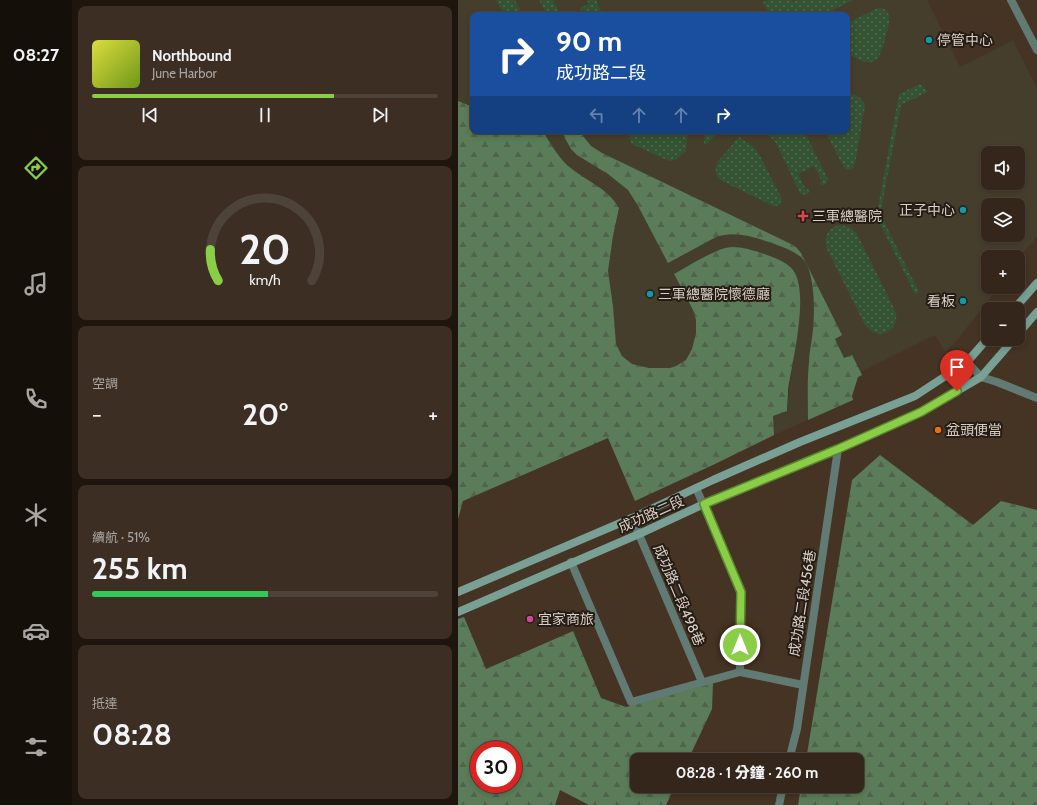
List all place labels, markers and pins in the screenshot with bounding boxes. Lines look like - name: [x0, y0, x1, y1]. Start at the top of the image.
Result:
- place label: 停管中心: [937, 31, 993, 49]
- marker: 停管中心: [924, 35, 934, 45]
- place label: 正子中心: [899, 201, 955, 219]
- marker: 正子中心: [958, 205, 968, 215]
- place label: 三軍總醫院: [812, 207, 882, 225]
- marker: 三軍總醫院: [797, 210, 809, 222]
- place label: 三軍總醫院懷德廳: [658, 285, 770, 303]
- marker: 三軍總醫院懷德廳: [645, 289, 655, 299]
- place label: 看板: [927, 292, 955, 310]
- marker: 看板: [958, 296, 968, 306]
- pin: [940, 350, 974, 391]
- place label: 盆頭便當: [946, 421, 1002, 439]
- marker: 盆頭便當: [933, 425, 943, 435]
- place label: 宜家商旅: [538, 610, 594, 628]
- marker: 宜家商旅: [525, 614, 535, 624]

